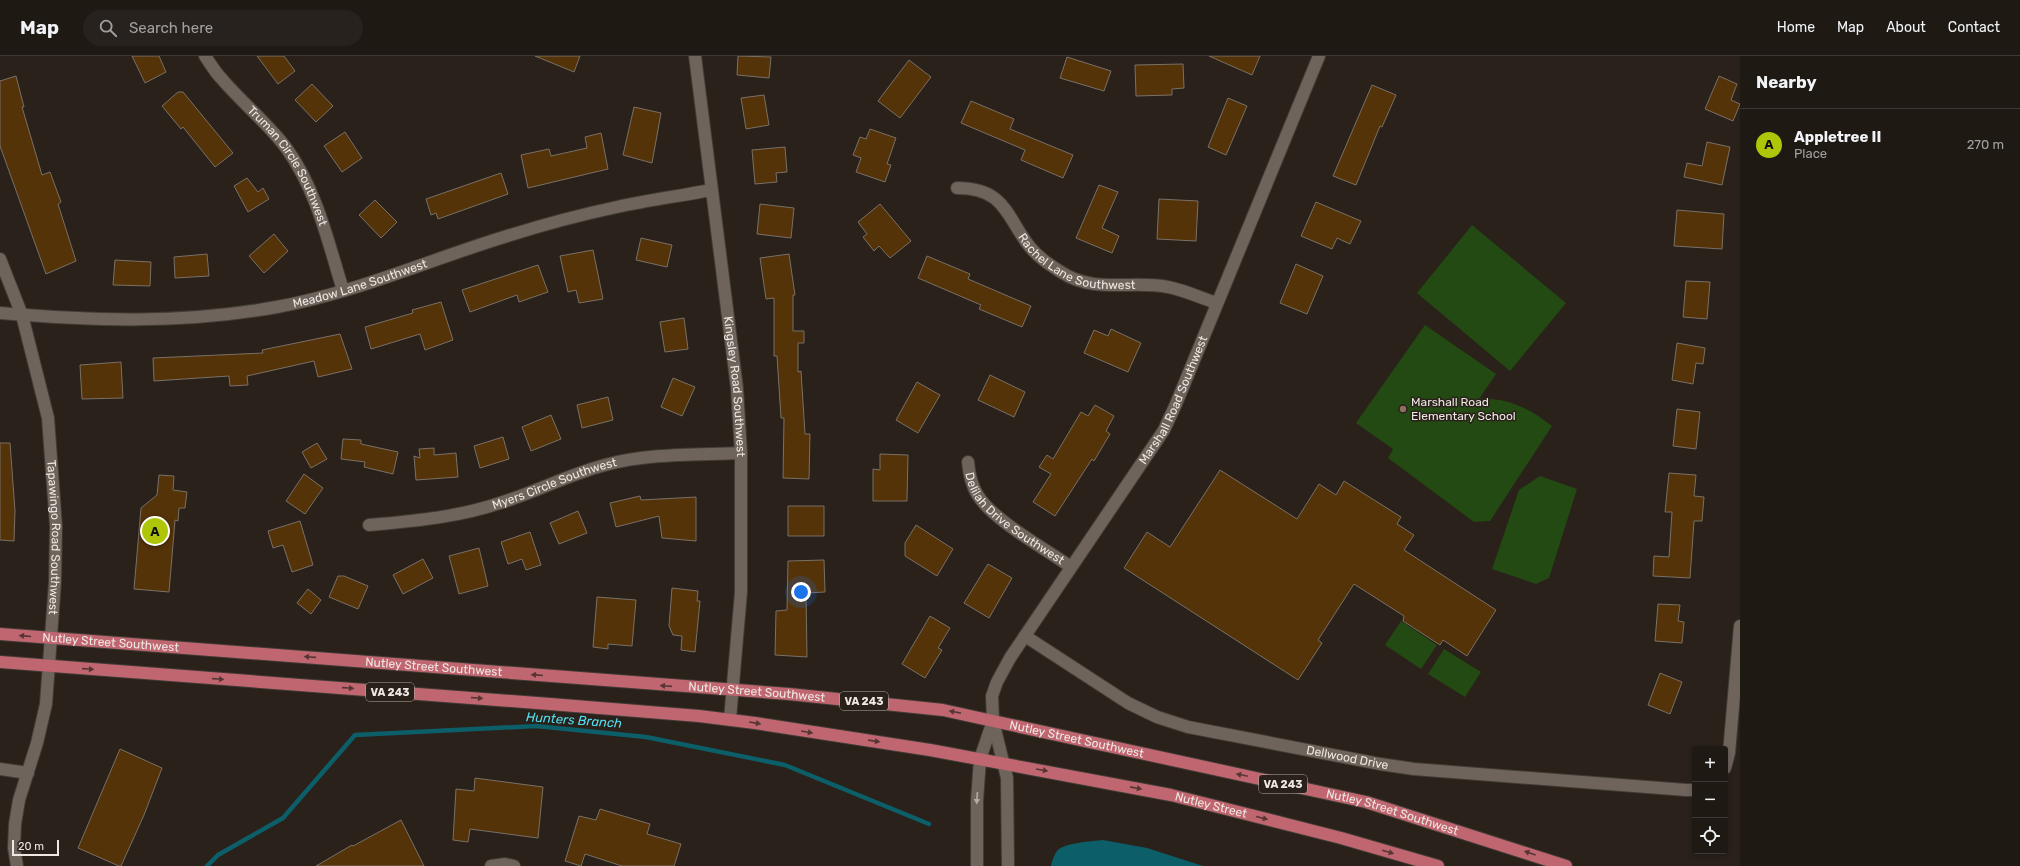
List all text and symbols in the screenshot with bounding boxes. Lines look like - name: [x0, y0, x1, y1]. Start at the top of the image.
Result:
- search box: [83, 10, 363, 46]
- text: Map: [20, 16, 59, 39]
- icon: search: [97, 17, 119, 39]
- text: Search here: [129, 19, 213, 37]
- text: Home: [1777, 19, 1815, 36]
- text: Map: [1837, 19, 1864, 36]
- text: About: [1886, 19, 1926, 36]
- text: Contact: [1948, 19, 2000, 36]
- text: Nearby: [1756, 72, 1817, 92]
- street label: Truman Circle Southwest: [245, 103, 330, 228]
- text: Appletree II: [1794, 128, 1881, 146]
- text: A: [1764, 137, 1774, 152]
- text: 270 m: [1967, 137, 2004, 152]
- text: Place: [1794, 146, 1827, 161]
- street label: Rachel Lane Southwest: [1015, 231, 1136, 292]
- street label: Meadow Lane Southwest: [291, 256, 429, 311]
- street label: Kingsley Road Southwest: [721, 315, 748, 457]
- street label: Marshall Road Southwest: [1136, 333, 1210, 467]
- place label: Marshall Road Elementary School: [1411, 395, 1516, 423]
- marker: Marshall Road Elementary School: [1398, 404, 1408, 414]
- street label: Myers Circle Southwest: [490, 455, 618, 512]
- street label: Tapawingo Road Southwest: [44, 459, 63, 616]
- street label: Delilah Drive Southwest: [962, 471, 1067, 568]
- pin: A: [142, 516, 168, 546]
- your location: [791, 582, 811, 602]
- street label: Nutley Street Southwest: [42, 630, 180, 655]
- one-way arrow: [19, 632, 32, 639]
- one-way arrow: [304, 654, 316, 661]
- street label: Nutley Street Southwest: [365, 655, 503, 679]
- one-way arrow: [82, 665, 94, 672]
- one-way arrow: [531, 672, 543, 679]
- one-way arrow: [212, 675, 224, 682]
- street label: Nutley Street Southwest: [688, 679, 826, 705]
- one-way arrow: [660, 682, 672, 689]
- road number: VA 243: [366, 683, 414, 701]
- one-way arrow: [342, 685, 354, 692]
- road number: VA 243: [840, 692, 888, 710]
- one-way arrow: [471, 695, 483, 702]
- water label: Hunters Branch: [525, 709, 623, 731]
- one-way arrow: [949, 709, 962, 715]
- street label: Nutley Street Southwest: [1008, 718, 1146, 761]
- one-way arrow: [749, 720, 761, 726]
- one-way arrow: [801, 729, 814, 735]
- one-way arrow: [868, 738, 880, 744]
- street label: Dellwood Drive: [1305, 743, 1390, 772]
- map controls: [1692, 746, 1728, 854]
- button: +: [1692, 746, 1728, 782]
- one-way arrow: [1036, 767, 1049, 773]
- one-way arrow: [1236, 771, 1249, 777]
- road number: VA 243: [1259, 775, 1307, 793]
- button: −: [1692, 782, 1728, 818]
- one-way arrow: [1130, 785, 1142, 791]
- street label: Nutley Street Southwest: [1325, 787, 1460, 838]
- street label: Nutley Street: [1174, 789, 1249, 821]
- one-way arrow: [974, 792, 981, 804]
- one-way arrow: [1257, 815, 1269, 821]
- button: locate: [1692, 818, 1728, 854]
- scale bar: [12, 838, 59, 857]
- text: 20 m: [18, 840, 44, 853]
- one-way arrow: [1382, 849, 1394, 855]
- one-way arrow: [1523, 850, 1535, 856]

